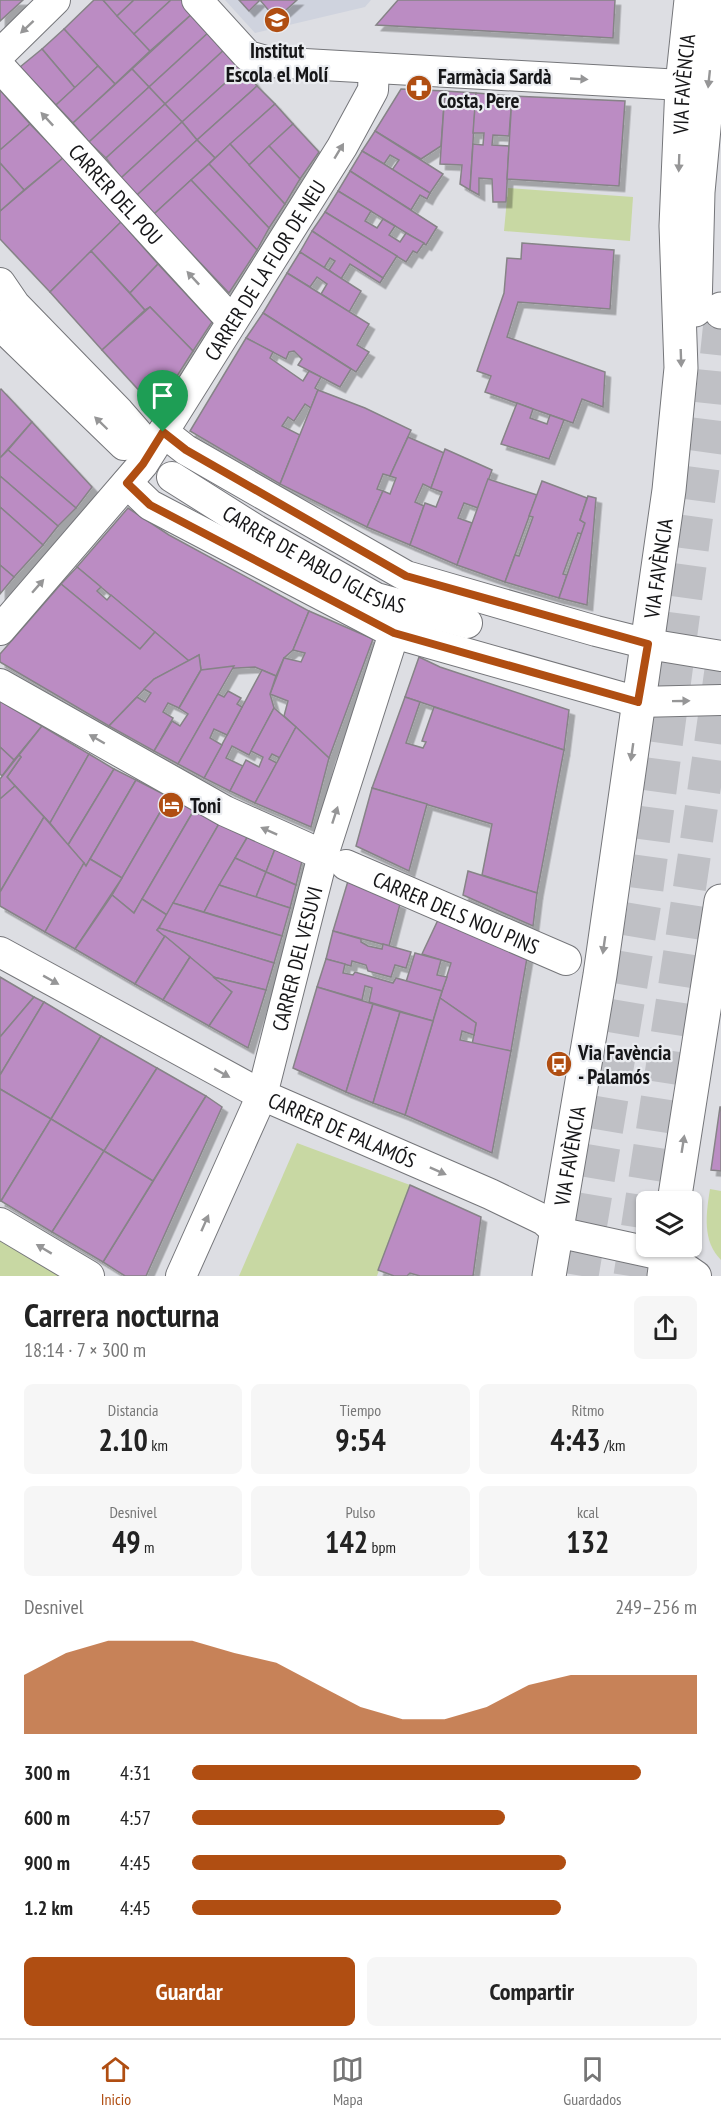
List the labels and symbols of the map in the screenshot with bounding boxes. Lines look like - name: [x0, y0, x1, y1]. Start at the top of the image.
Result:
- school or university icon: Institut Escola el Molí: [262, 5, 292, 35]
- one-way arrow: [21, 19, 35, 33]
- street label: VIA FAVÈNCIA: [666, 32, 701, 136]
- place label: Institut Escola el Molí: [226, 37, 328, 88]
- place label: Farmàcia Sardà Costa, Pere: [438, 63, 552, 114]
- one-way arrow: [704, 70, 714, 89]
- pharmacy icon: Farmàcia Sardà Costa, Pere: [404, 73, 434, 103]
- one-way arrow: [570, 74, 589, 83]
- one-way arrow: [40, 111, 54, 126]
- street label: CARRER DEL POU: [63, 138, 169, 250]
- one-way arrow: [334, 143, 345, 159]
- one-way arrow: [674, 153, 683, 172]
- street label: CARRER DE LA FLOR DE NEU: [198, 175, 331, 365]
- one-way arrow: [187, 271, 200, 286]
- one-way arrow: [676, 348, 685, 367]
- pin: [137, 370, 188, 432]
- one-way arrow: [95, 417, 109, 431]
- street label: CARRER DE PABLO IGLESIAS: [218, 499, 409, 619]
- street label: VIA FAVÈNCIA: [637, 517, 678, 621]
- one-way arrow: [31, 579, 44, 594]
- one-way arrow: [672, 696, 691, 706]
- one-way arrow: [89, 734, 106, 744]
- one-way arrow: [627, 742, 637, 761]
- hotel icon: Toni: [156, 790, 186, 820]
- place label: Toni: [190, 792, 221, 819]
- one-way arrow: [331, 806, 341, 824]
- one-way arrow: [260, 826, 278, 836]
- street label: CARRER DELS NOU PINS: [369, 865, 543, 960]
- street label: CARRER DEL VESUVI: [265, 884, 328, 1034]
- one-way arrow: [600, 936, 609, 955]
- one-way arrow: [43, 975, 60, 985]
- place label: Via Favència - Palamós: [577, 1039, 671, 1090]
- bus stop icon: Via Favència - Palamós: [544, 1049, 574, 1079]
- one-way arrow: [214, 1068, 231, 1078]
- street label: CARRER DE PALAMÓS: [264, 1086, 420, 1174]
- street label: VIA FAVÈNCIA: [547, 1104, 591, 1209]
- one-way arrow: [678, 1134, 687, 1153]
- one-way arrow: [430, 1166, 448, 1176]
- one-way arrow: [201, 1214, 210, 1231]
- one-way arrow: [36, 1244, 52, 1255]

